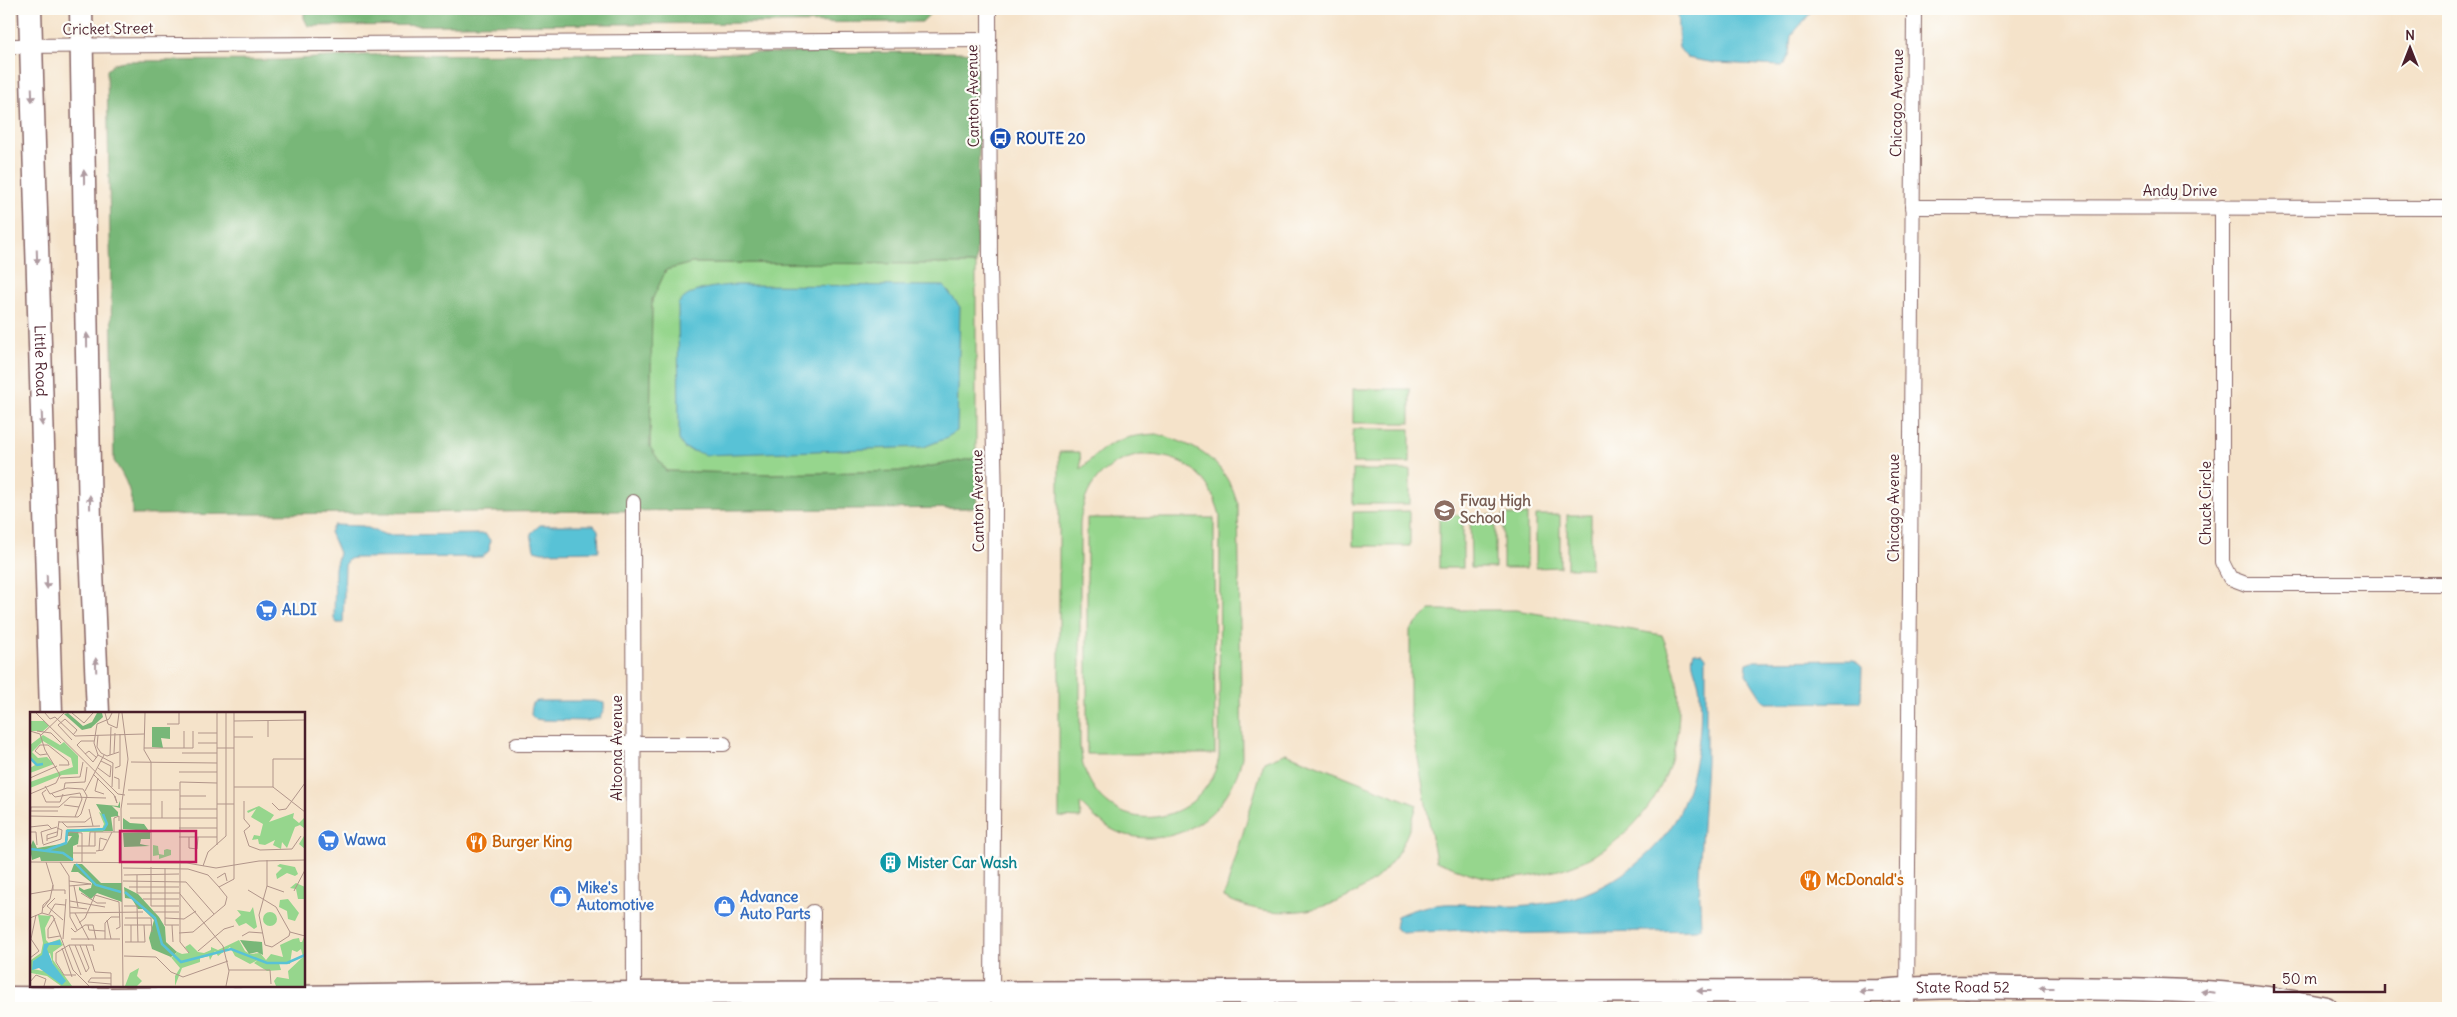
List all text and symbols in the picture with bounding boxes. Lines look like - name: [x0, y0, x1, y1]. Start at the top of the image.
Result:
- street label: Cricket Street: [62, 18, 154, 39]
- north arrow: [2384, 22, 2434, 72]
- text: N: [2405, 26, 2415, 44]
- street label: Canton Avenue: [962, 44, 983, 148]
- street label: Chicago Avenue: [1886, 49, 1907, 157]
- one-way arrow: [28, 87, 36, 103]
- bus stop icon: ROUTE 20: [988, 127, 1012, 151]
- place label: ROUTE 20: [1016, 129, 1086, 148]
- one-way arrow: [80, 169, 88, 185]
- street label: Andy Drive: [2143, 181, 2217, 200]
- one-way arrow: [33, 249, 41, 265]
- street label: Little Road: [30, 325, 52, 397]
- one-way arrow: [83, 331, 91, 347]
- one-way arrow: [38, 412, 46, 428]
- street label: Canton Avenue: [967, 449, 988, 553]
- street label: Chicago Avenue: [1884, 454, 1903, 562]
- street label: Chuck Circle: [2196, 461, 2215, 545]
- place label: Fivay High School: [1460, 491, 1531, 527]
- one-way arrow: [85, 494, 93, 510]
- school or university icon: Fivay High School: [1432, 498, 1456, 522]
- one-way arrow: [43, 574, 51, 590]
- supermarket icon: ALDI: [254, 598, 278, 622]
- place label: ALDI: [282, 600, 317, 619]
- one-way arrow: [91, 656, 99, 672]
- street label: Altoona Avenue: [607, 695, 626, 801]
- inset map: [30, 712, 305, 987]
- supermarket icon: Wawa: [316, 828, 340, 852]
- place label: Wawa: [344, 830, 386, 849]
- restaurant icon: Burger King: [464, 830, 488, 854]
- place label: Burger King: [492, 832, 572, 852]
- building icon: Mister Car Wash: [879, 851, 903, 875]
- place label: Mister Car Wash: [907, 853, 1017, 872]
- restaurant icon: McDonald's: [1798, 868, 1822, 892]
- place label: McDonald's: [1826, 870, 1904, 889]
- place label: Mike's Automotive: [577, 878, 654, 914]
- shop icon: Mike's Automotive: [549, 885, 573, 909]
- place label: Advance Auto Parts: [740, 887, 811, 923]
- shop icon: Advance Auto Parts: [712, 894, 736, 918]
- scale bar: [2274, 962, 2386, 994]
- text: 50 m: [2282, 969, 2317, 988]
- street label: State Road 52: [1915, 977, 2010, 997]
- one-way arrow: [2038, 984, 2054, 992]
- one-way arrow: [1695, 987, 1711, 995]
- one-way arrow: [1858, 987, 1874, 995]
- one-way arrow: [2200, 988, 2216, 996]

